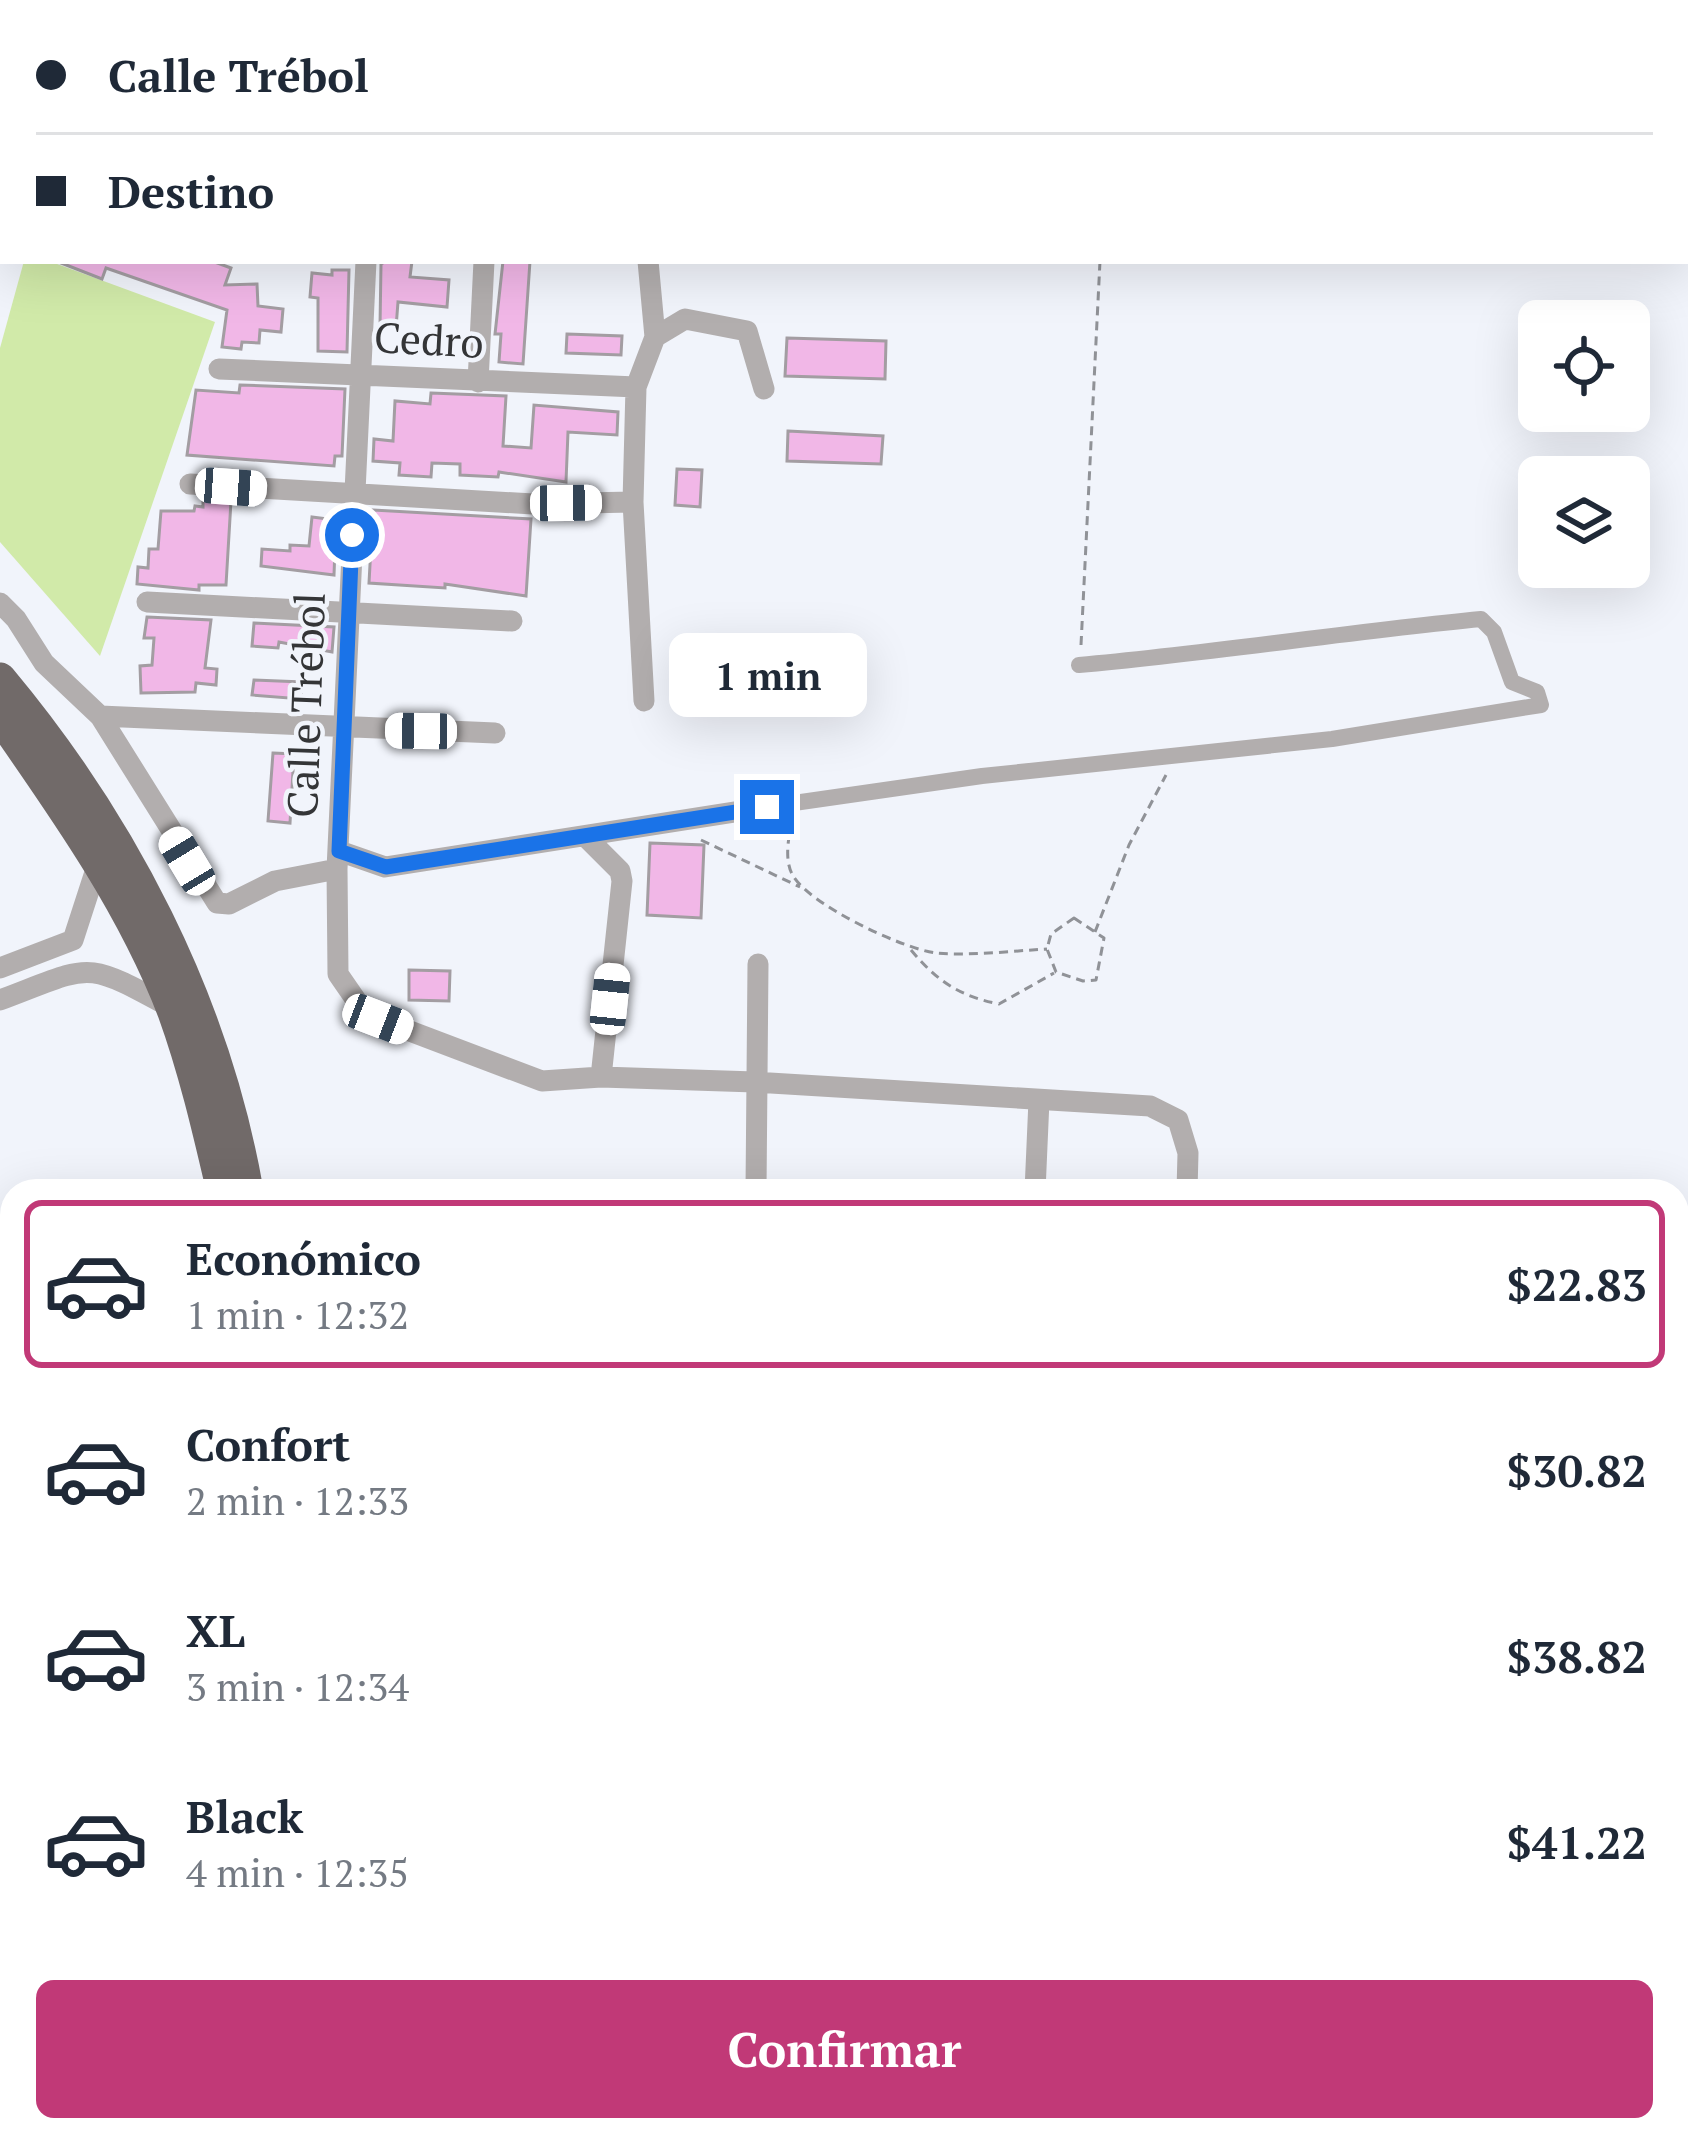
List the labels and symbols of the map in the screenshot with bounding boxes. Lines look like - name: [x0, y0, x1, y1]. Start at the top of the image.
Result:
- street label: Cedro: [373, 308, 485, 370]
- car: [194, 467, 268, 507]
- car: [530, 484, 602, 522]
- route start: [325, 508, 379, 562]
- street label: Calle Trébol: [273, 591, 337, 819]
- callout: 1 min: [668, 633, 866, 717]
- car: [385, 712, 457, 750]
- route end: [740, 780, 794, 834]
- car: [153, 821, 221, 901]
- car: [588, 961, 632, 1037]
- car: [338, 989, 418, 1049]

